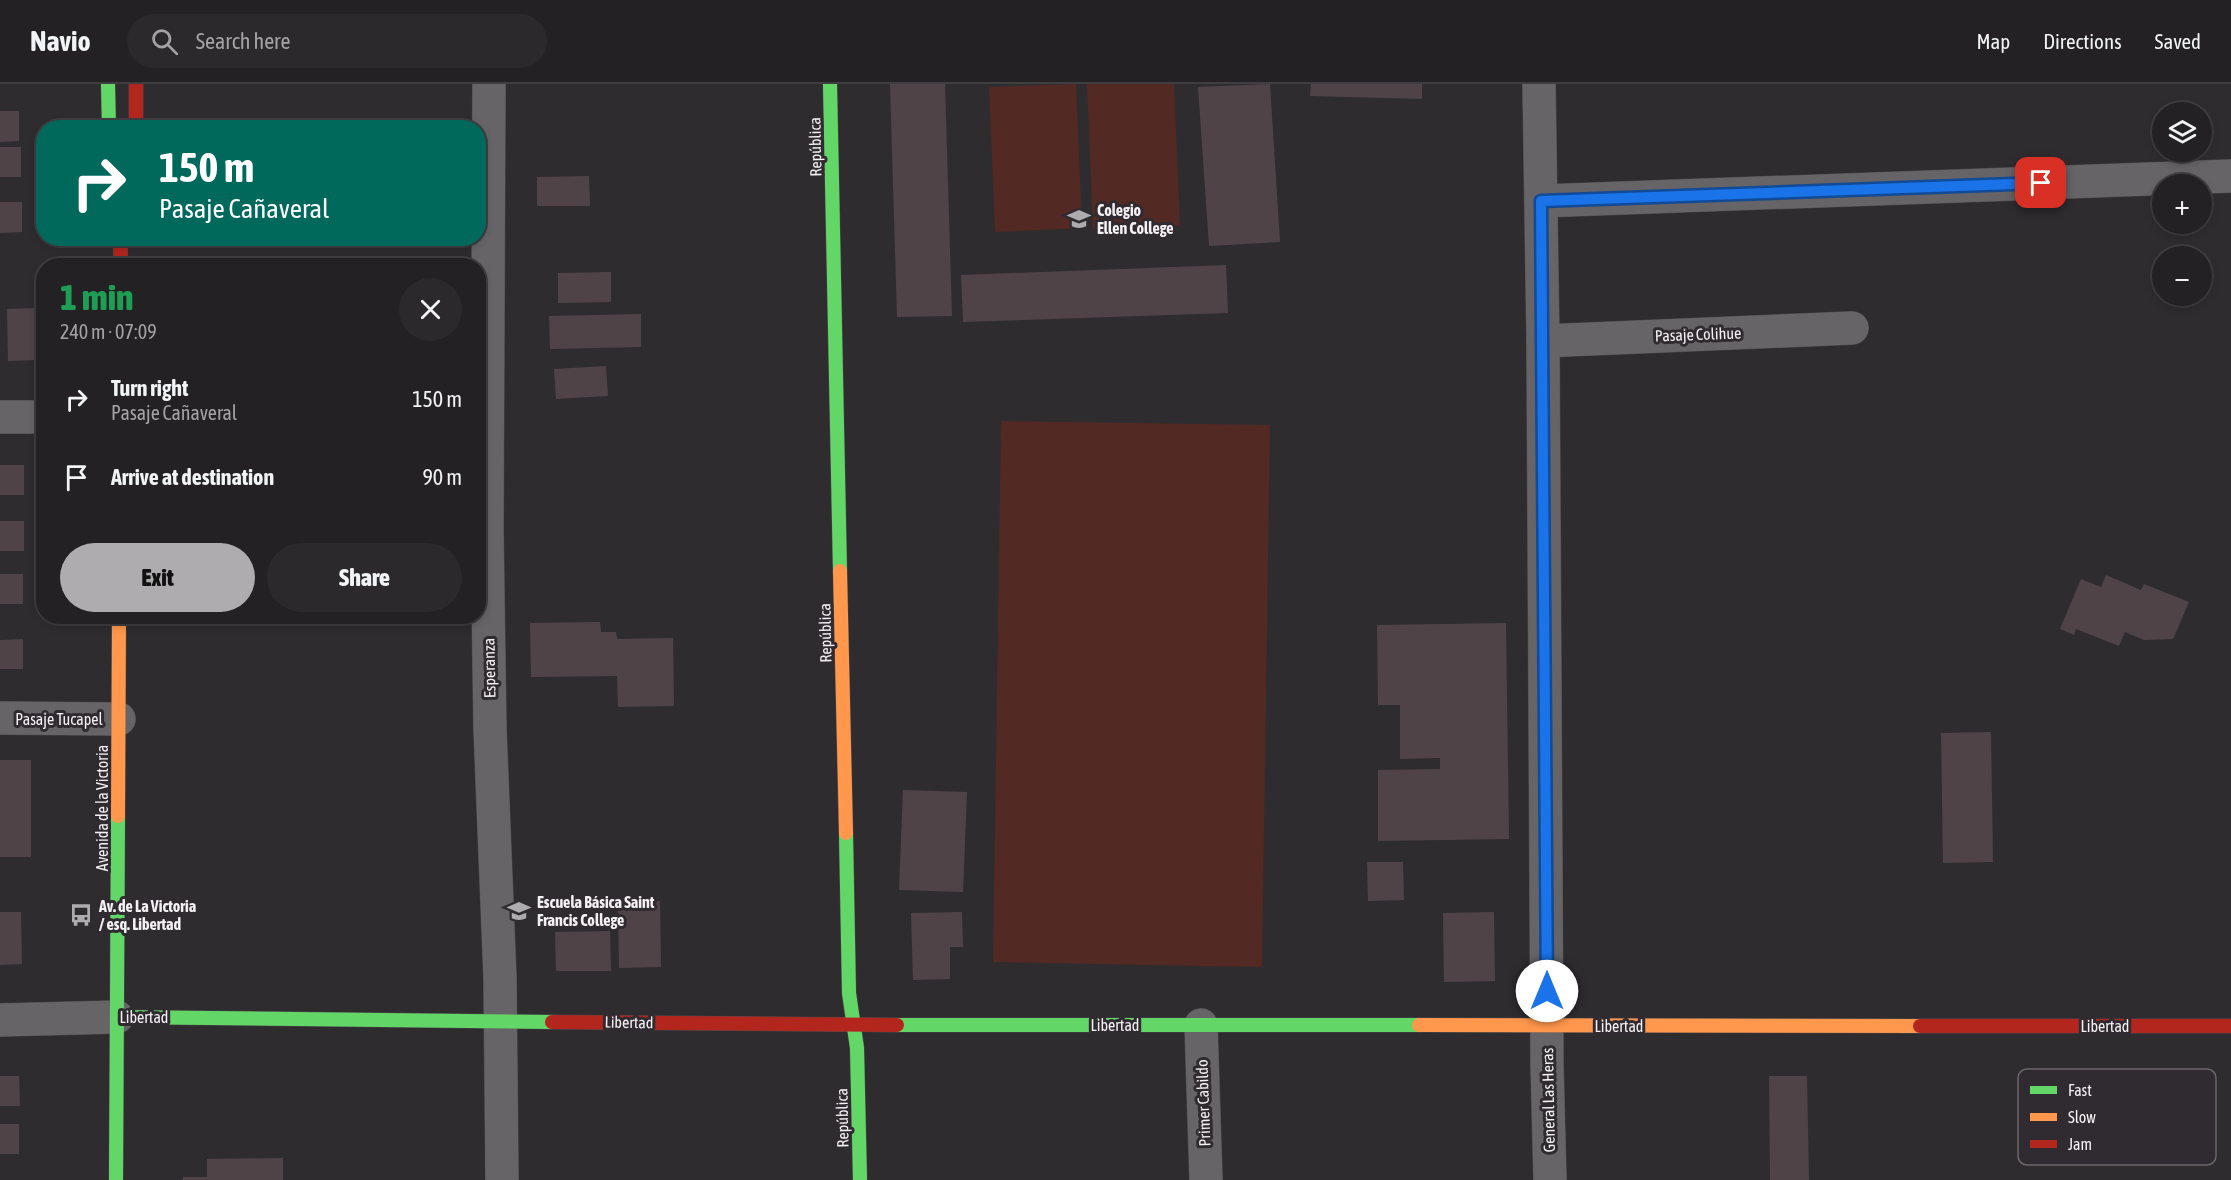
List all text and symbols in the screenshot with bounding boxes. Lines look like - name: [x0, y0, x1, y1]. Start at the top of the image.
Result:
- search box: [127, 14, 547, 68]
- text: Navio: [30, 25, 91, 57]
- icon: search: [148, 25, 181, 58]
- text: Search here: [196, 28, 291, 54]
- text: Map: [1976, 29, 2010, 53]
- text: Directions: [2043, 29, 2122, 53]
- text: Saved: [2155, 29, 2201, 53]
- map controls: [2152, 102, 2212, 306]
- button: layers: [2152, 102, 2212, 162]
- street label: República: [805, 117, 826, 177]
- text: 150 m: [159, 143, 254, 191]
- icon: right: [60, 144, 138, 222]
- pin: [2015, 157, 2066, 208]
- icon: arrive: [2024, 166, 2057, 199]
- button: +: [2152, 174, 2212, 234]
- text: Pasaje Cañaveral: [159, 193, 329, 224]
- place label: Colegio Ellen College: [1097, 201, 1173, 237]
- school or university icon: Colegio Ellen College: [1066, 206, 1092, 232]
- button: −: [2152, 246, 2212, 306]
- text: 1 min: [60, 276, 134, 318]
- button: close: [399, 278, 462, 341]
- text: 240 m · 07:09: [60, 320, 157, 343]
- street label: Pasaje Colihue: [1654, 323, 1742, 346]
- text: Turn right: [111, 375, 188, 401]
- icon: right: [60, 383, 93, 416]
- text: 150 m: [412, 386, 462, 412]
- text: Pasaje Cañaveral: [111, 401, 237, 424]
- icon: arrive: [60, 461, 93, 494]
- text: Arrive at destination: [111, 464, 274, 490]
- text: 90 m: [422, 464, 462, 490]
- button: Exit: [60, 543, 255, 612]
- button: Share: [267, 543, 462, 612]
- street label: República: [815, 603, 836, 663]
- street label: Esperanza: [479, 638, 500, 698]
- street label: Pasaje Tucapel: [15, 710, 104, 729]
- street label: Avenida de la Victoria: [93, 745, 111, 871]
- place label: Escuela Básica Saint Francis College: [537, 893, 655, 929]
- place label: Av. de La Victoria / esq. Libertad: [98, 897, 196, 933]
- school or university icon: Escuela Básica Saint Francis College: [506, 898, 532, 924]
- bus stop icon: Av. de La Victoria / esq. Libertad: [68, 902, 94, 928]
- position arrow: [1515, 959, 1579, 1023]
- street label: Libertad: [120, 1008, 168, 1026]
- street label: Libertad: [604, 1013, 654, 1031]
- street label: Libertad: [1091, 1016, 1139, 1034]
- street label: Libertad: [1595, 1017, 1643, 1035]
- street label: Libertad: [2081, 1017, 2129, 1035]
- street label: General Las Heras: [1538, 1047, 1558, 1152]
- street label: Primer Cabildo: [1192, 1059, 1214, 1147]
- legend: [2018, 1069, 2216, 1165]
- text: Fast: [2068, 1081, 2092, 1099]
- street label: República: [832, 1088, 853, 1148]
- text: Slow: [2068, 1108, 2096, 1126]
- text: Jam: [2068, 1135, 2092, 1153]

